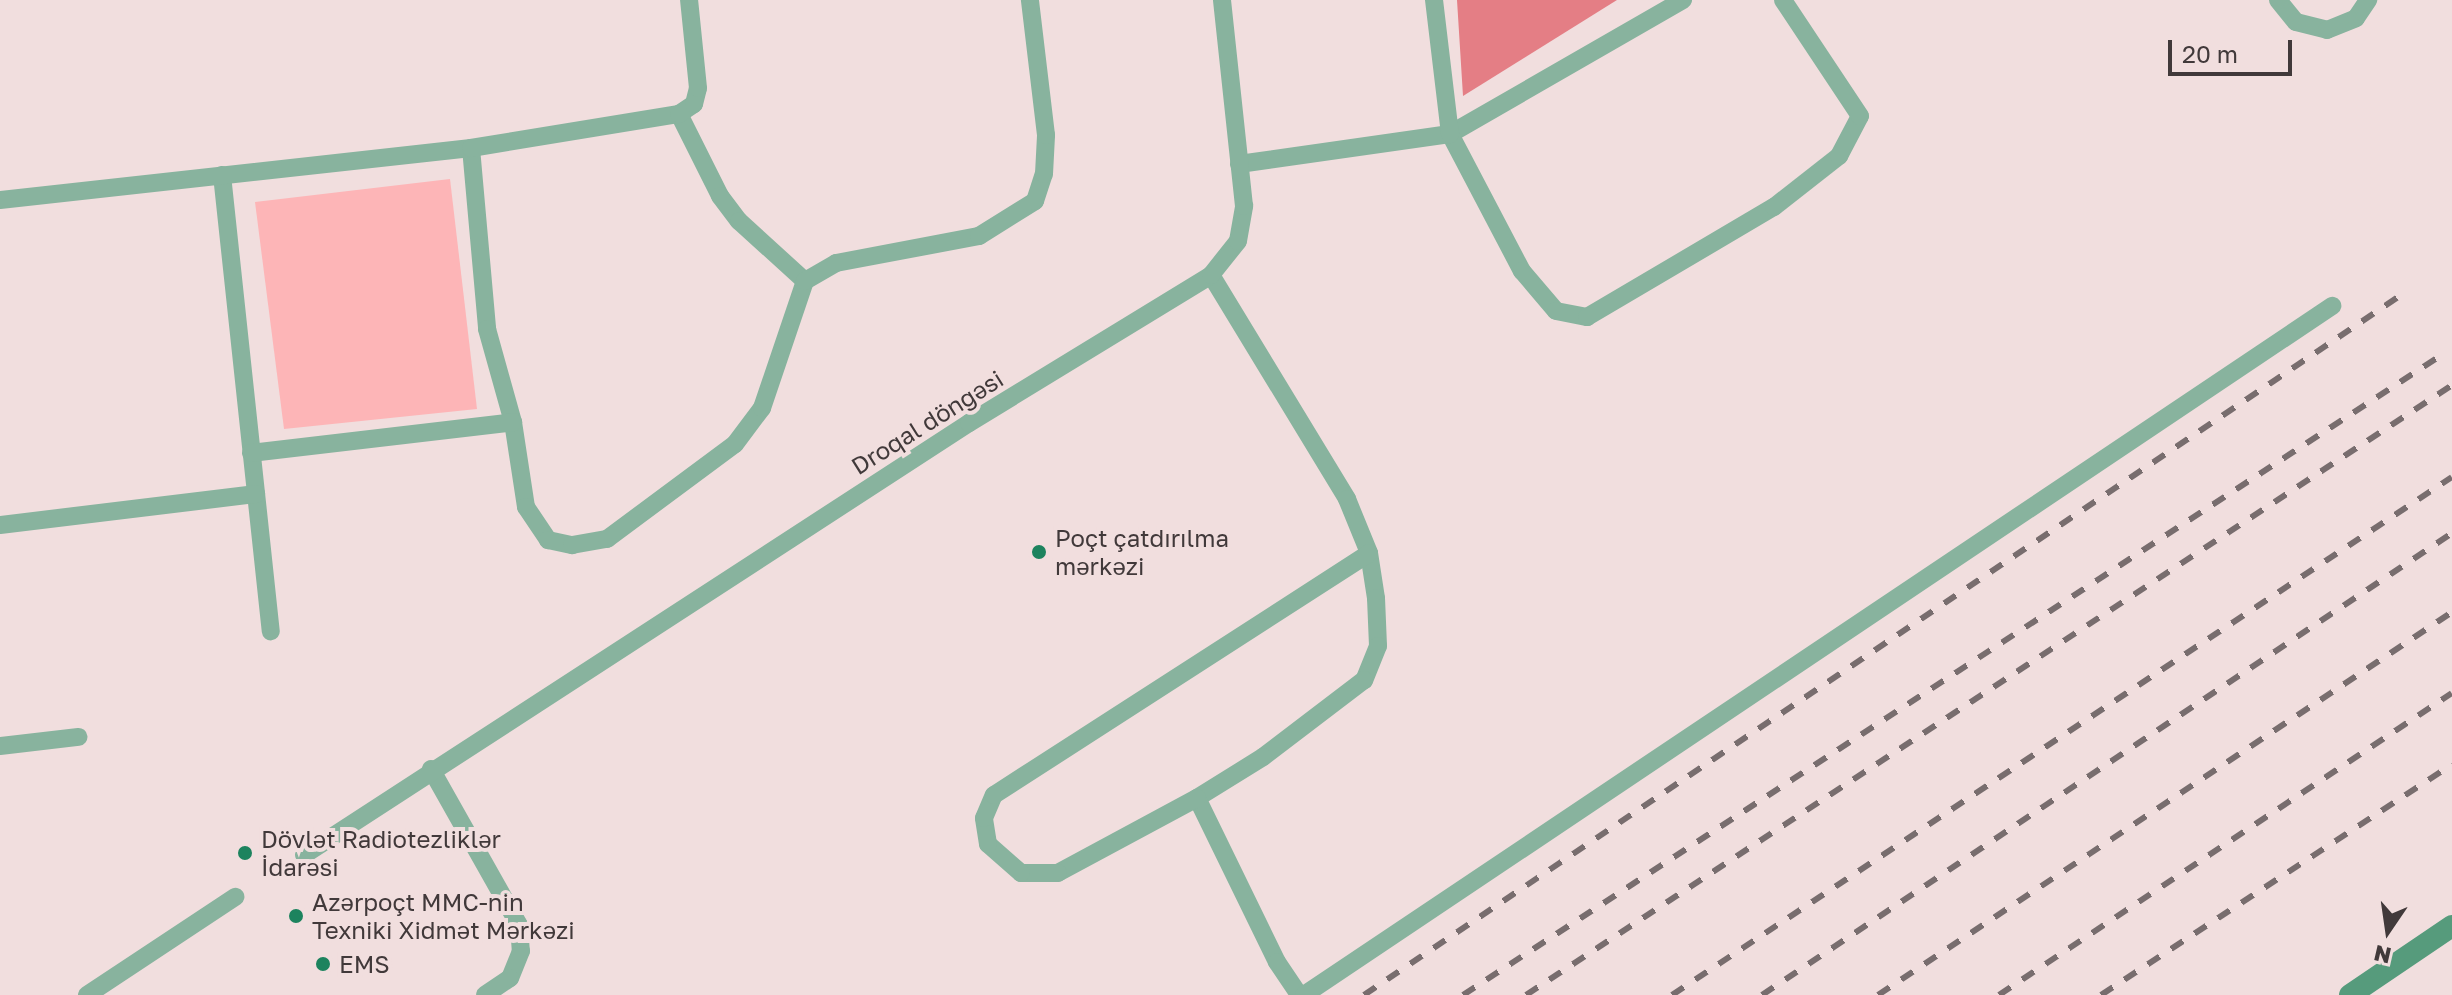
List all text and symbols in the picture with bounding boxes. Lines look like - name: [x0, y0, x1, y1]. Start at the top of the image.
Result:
- scale bar: [2172, 24, 2296, 74]
- text: 20 m: [2182, 39, 2238, 68]
- street label: Droqal döngəsi: [846, 364, 1008, 480]
- place label: Poçt çatdırılma mərkəzi: [1055, 524, 1229, 580]
- marker: Poçt çatdırılma mərkəzi: [1030, 543, 1048, 561]
- place label: Dövlət Radiotezliklər İdarəsi: [261, 825, 501, 881]
- marker: Dövlət Radiotezliklər İdarəsi: [236, 844, 254, 862]
- place label: Azərpoçt MMC-nin Texniki Xidmət Mərkəzi: [312, 888, 575, 944]
- north arrow: [2348, 891, 2428, 971]
- marker: Azərpoçt MMC-nin Texniki Xidmət Mərkəzi: [287, 907, 305, 925]
- text: N: [2371, 940, 2394, 970]
- place label: EMS: [339, 950, 390, 978]
- marker: EMS: [314, 955, 332, 973]

